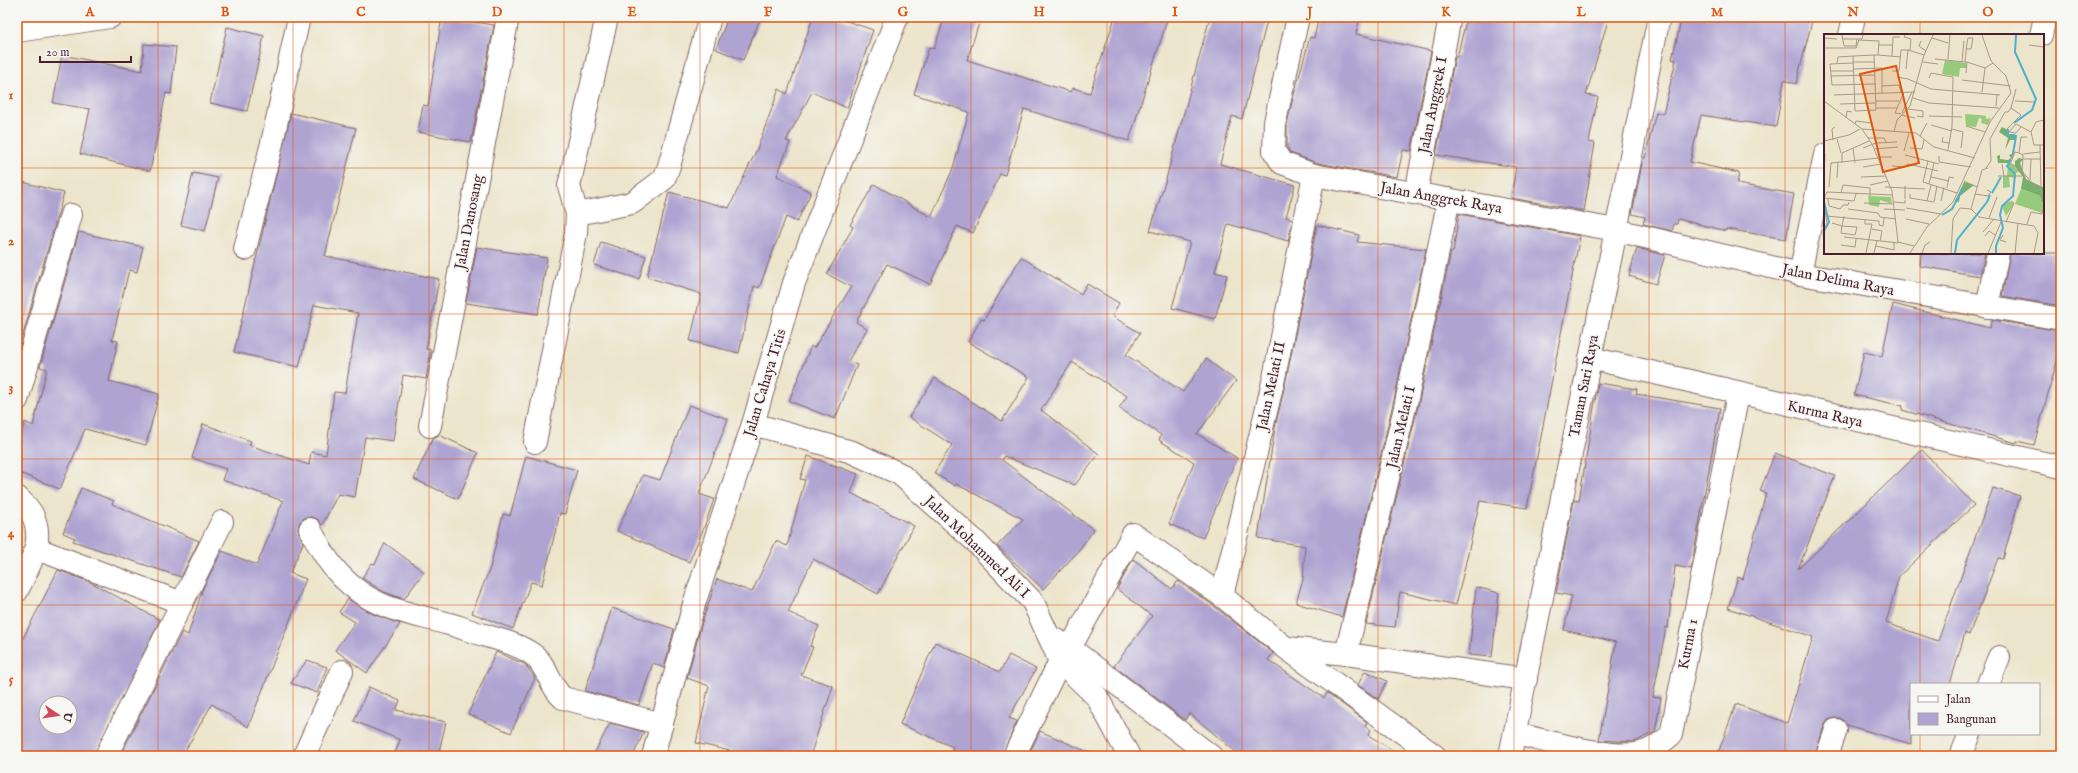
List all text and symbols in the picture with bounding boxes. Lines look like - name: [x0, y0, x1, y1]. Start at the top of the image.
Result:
- text: A: [85, 4, 96, 21]
- text: B: [221, 4, 230, 21]
- text: C: [356, 4, 366, 21]
- text: D: [492, 4, 503, 21]
- text: E: [627, 4, 637, 21]
- text: F: [764, 4, 773, 21]
- text: G: [898, 4, 909, 21]
- text: H: [1033, 4, 1045, 21]
- text: I: [1172, 4, 1178, 21]
- text: J: [1305, 4, 1313, 21]
- text: K: [1441, 4, 1451, 21]
- text: L: [1575, 4, 1586, 21]
- text: M: [1711, 4, 1724, 21]
- text: N: [1846, 4, 1859, 21]
- text: O: [1983, 4, 1994, 21]
- inset map: [1824, 34, 2044, 254]
- scale bar: [40, 38, 131, 64]
- text: 20 m: [46, 45, 69, 60]
- street label: Jalan Anggrek I: [1414, 54, 1452, 157]
- text: 1: [9, 87, 14, 104]
- street label: Jalan Danosang: [450, 172, 488, 273]
- street label: Jalan Anggrek Raya: [1377, 178, 1504, 218]
- text: 2: [8, 233, 14, 250]
- street label: Jalan Delima Raya: [1778, 259, 1896, 300]
- street label: Jalan Cahaya Titis: [739, 327, 790, 441]
- street label: Taman Sari Raya: [1565, 333, 1603, 439]
- street label: Jalan Melati II: [1252, 339, 1290, 434]
- text: 3: [9, 379, 14, 396]
- street label: Jalan Melati I: [1382, 383, 1420, 472]
- street label: Kurma Raya: [1785, 396, 1865, 432]
- street label: Jalan Mohammed Ali I: [919, 490, 1034, 603]
- text: 4: [8, 525, 15, 542]
- street label: Kurma 1: [1674, 617, 1702, 671]
- text: 5: [9, 671, 14, 688]
- legend: [1910, 683, 2040, 735]
- text: Jalan: [1944, 692, 1971, 708]
- north arrow: [38, 695, 78, 735]
- text: U: [59, 710, 75, 724]
- text: Bangunan: [1946, 712, 1997, 727]

